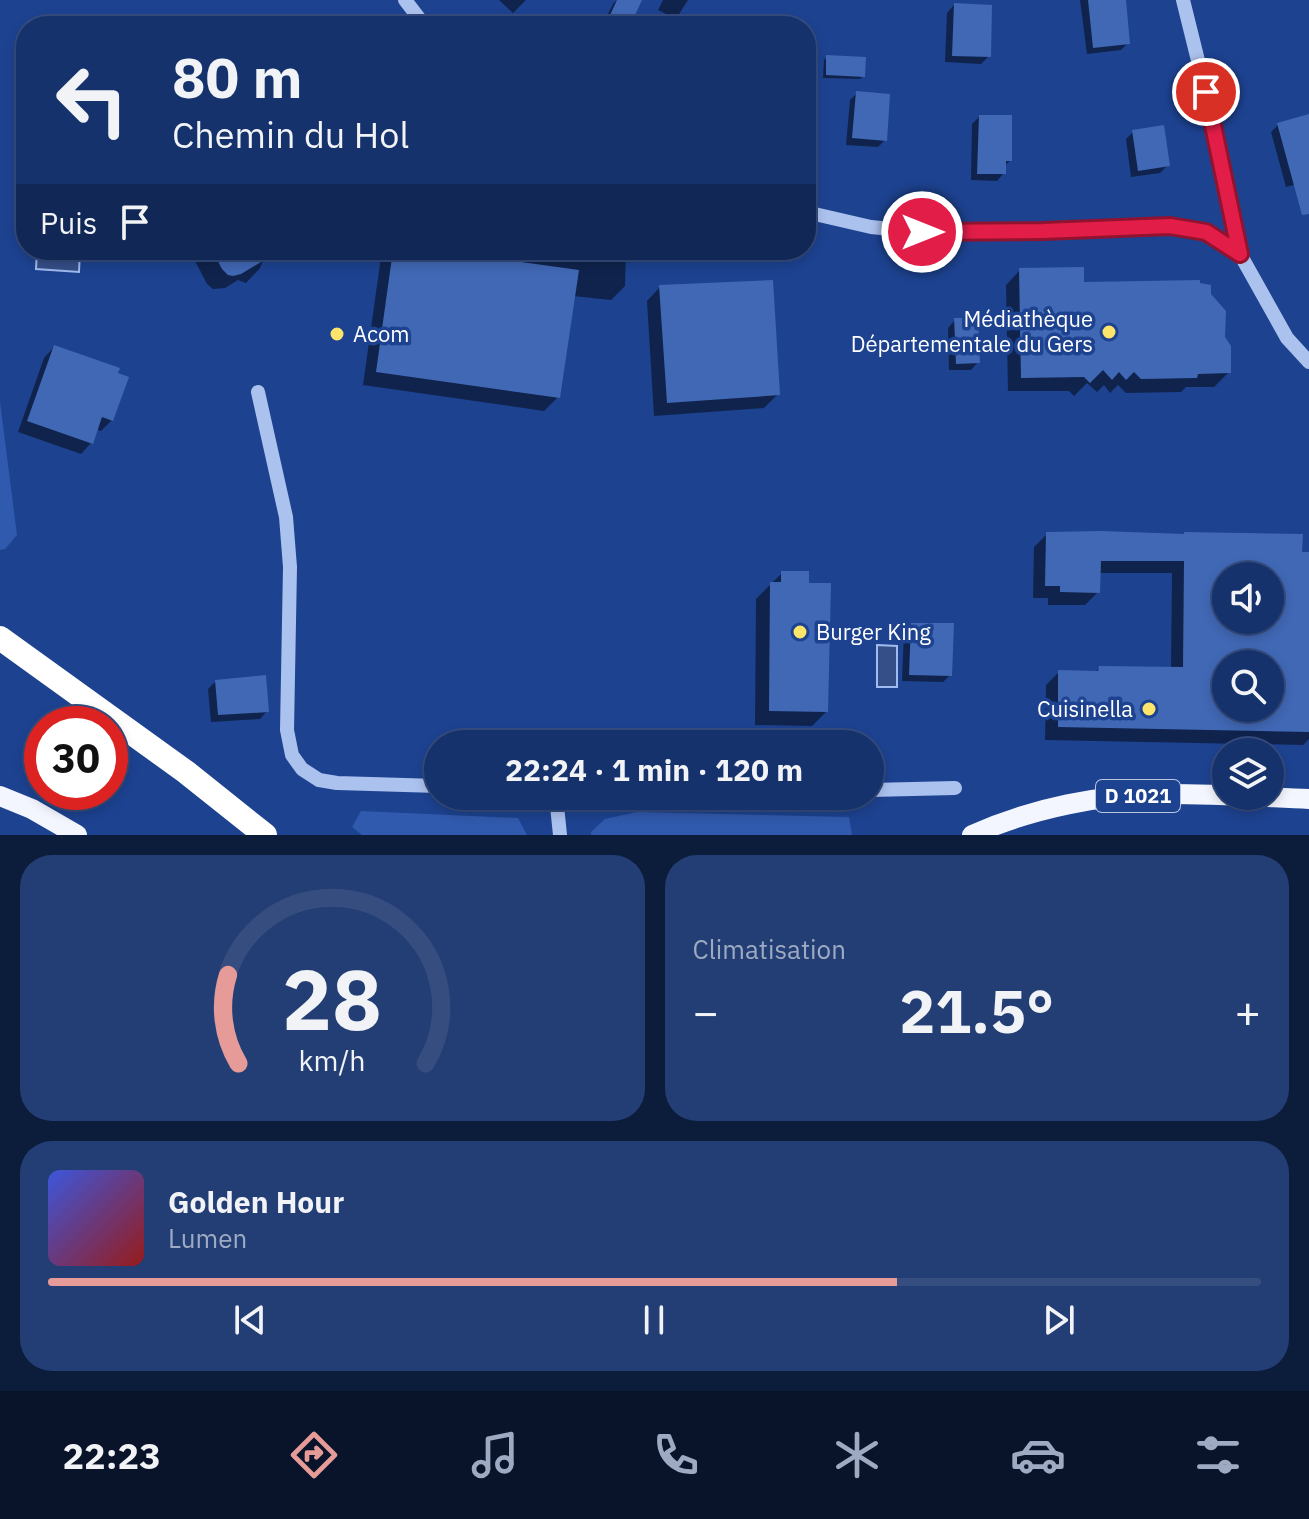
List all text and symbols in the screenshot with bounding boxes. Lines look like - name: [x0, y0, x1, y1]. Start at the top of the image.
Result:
- text: 80 m: [172, 41, 302, 113]
- icon: left: [40, 48, 144, 152]
- pin: [1172, 58, 1240, 126]
- icon: arrive: [1184, 70, 1228, 114]
- text: Chemin du Hol: [172, 111, 409, 158]
- position arrow: [880, 190, 964, 274]
- icon: arrive: [113, 200, 157, 244]
- text: Puis: [40, 203, 97, 242]
- place label: Médiathèque Départementale du Gers: [851, 304, 1093, 358]
- place label: Acom: [353, 319, 410, 348]
- marker: Médiathèque Départementale du Gers: [1100, 323, 1118, 341]
- marker: Acom: [328, 325, 346, 343]
- map controls: [1212, 562, 1284, 810]
- button: sound: [1212, 562, 1284, 634]
- place label: Burger King: [816, 617, 931, 646]
- marker: Burger King: [791, 623, 809, 641]
- button: search: [1212, 650, 1284, 722]
- place label: Cuisinella: [1037, 694, 1133, 723]
- marker: Cuisinella: [1140, 700, 1158, 718]
- speed limit sign: 30: [24, 706, 128, 810]
- button: layers: [1212, 738, 1284, 810]
- text: 22:24 · 1 min · 120 m: [505, 750, 803, 789]
- road number: D 1021: [1096, 780, 1180, 812]
- text: Climatisation: [693, 932, 846, 966]
- text: 28: [282, 945, 382, 1053]
- text: 21.5°: [899, 971, 1054, 1050]
- text: −: [693, 983, 719, 1040]
- text: +: [1235, 983, 1261, 1040]
- text: km/h: [299, 1042, 366, 1079]
- text: Golden Hour: [168, 1182, 344, 1221]
- text: Lumen: [168, 1221, 247, 1255]
- icon: previous: [228, 1298, 272, 1342]
- icon: pause: [632, 1298, 676, 1342]
- icon: next: [1037, 1298, 1081, 1342]
- icon: directions: [286, 1427, 342, 1483]
- icon: music: [467, 1427, 523, 1483]
- icon: phone: [648, 1427, 704, 1483]
- icon: climate: [829, 1427, 885, 1483]
- icon: car: [1010, 1427, 1066, 1483]
- icon: filters: [1190, 1427, 1246, 1483]
- text: 22:23: [62, 1432, 161, 1479]

